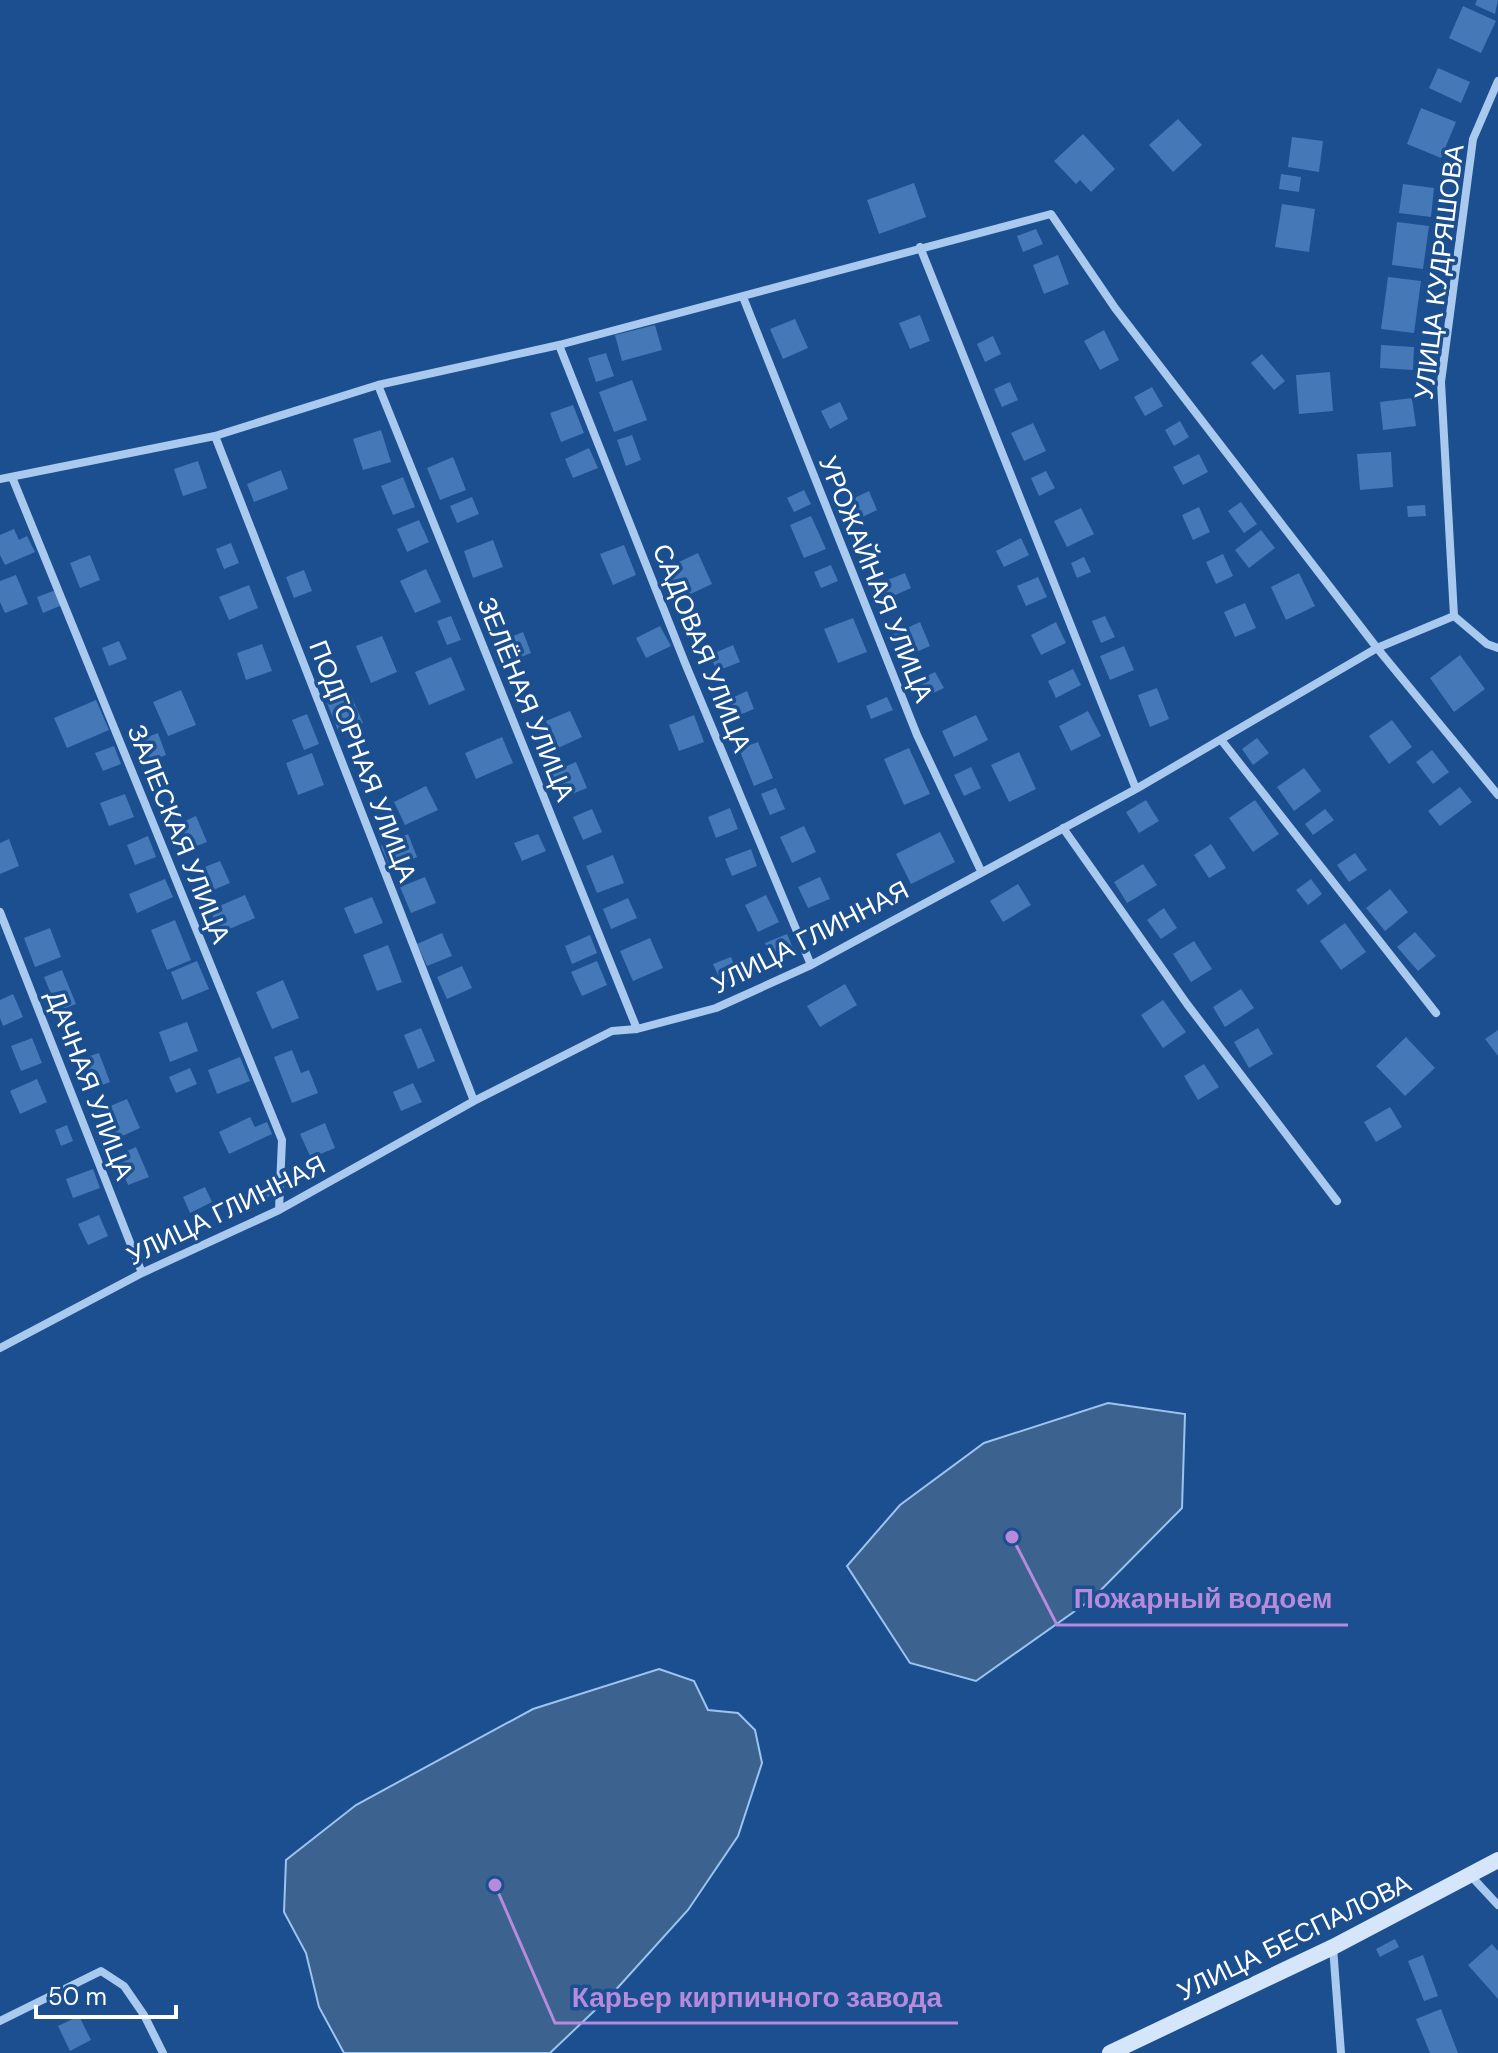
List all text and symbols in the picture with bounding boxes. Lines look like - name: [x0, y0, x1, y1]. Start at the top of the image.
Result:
- street label: УЛИЦА КУДРЯШОВА: [1406, 142, 1472, 401]
- street label: УРОЖАЙНАЯ УЛИЦА: [811, 451, 941, 708]
- street label: САДОВАЯ УЛИЦА: [645, 539, 760, 758]
- street label: ЗЕЛЁНАЯ УЛИЦА: [470, 592, 583, 807]
- street label: ПОДГОРНАЯ УЛИЦА: [301, 635, 425, 887]
- street label: ЗАЛЕСКАЯ УЛИЦА: [120, 720, 239, 949]
- street label: УЛИЦА ГЛИННАЯ: [706, 873, 914, 1001]
- street label: ДАЧНАЯ УЛИЦА: [38, 986, 142, 1185]
- street label: УЛИЦА ГЛИННАЯ: [121, 1147, 331, 1273]
- callout: Пожарный водоем: [1057, 1573, 1348, 1625]
- text: Пожарный водоем: [1074, 1580, 1332, 1617]
- street label: УЛИЦА БЕСПАЛОВА: [1172, 1865, 1417, 2008]
- scale bar: [36, 1969, 176, 2019]
- callout: Карьер кирпичного завода: [555, 1971, 958, 2023]
- text: Карьер кирпичного завода: [572, 1979, 943, 2016]
- text: 50 m: [48, 1981, 107, 2012]

